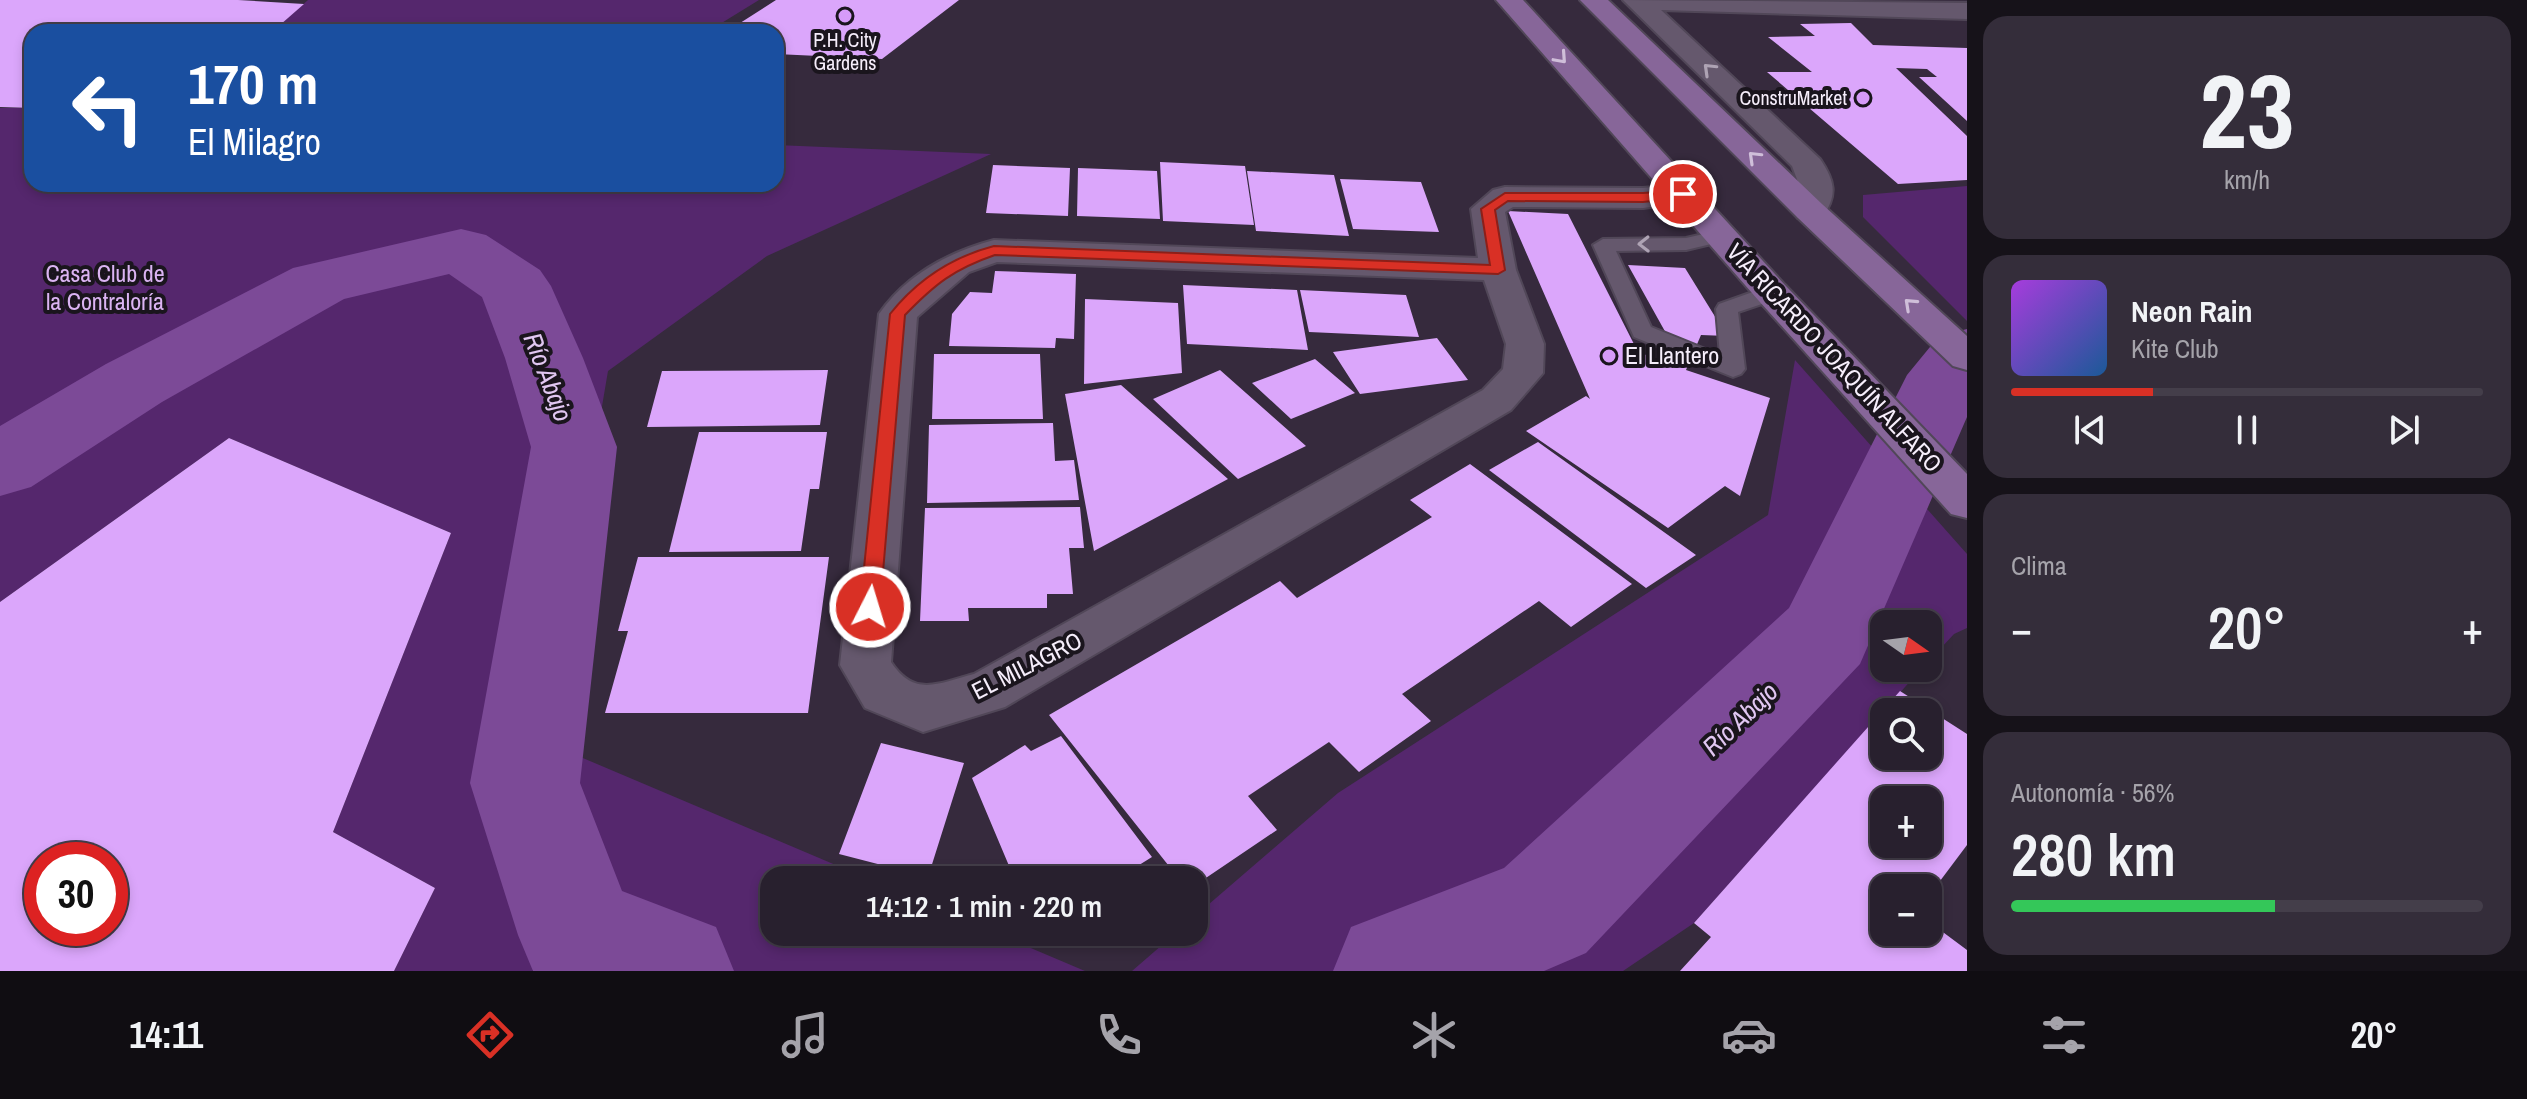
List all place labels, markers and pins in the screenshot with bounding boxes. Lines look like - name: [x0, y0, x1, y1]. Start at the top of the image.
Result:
- marker: P.H. City Gardens: [836, 7, 854, 25]
- place label: P.H. City Gardens: [813, 26, 878, 76]
- place label: ConstruMarket: [1739, 84, 1847, 111]
- marker: ConstruMarket: [1854, 89, 1872, 107]
- pin: [1649, 160, 1717, 228]
- place label: El Llantero: [1625, 339, 1719, 371]
- marker: El Llantero: [1600, 347, 1618, 365]

